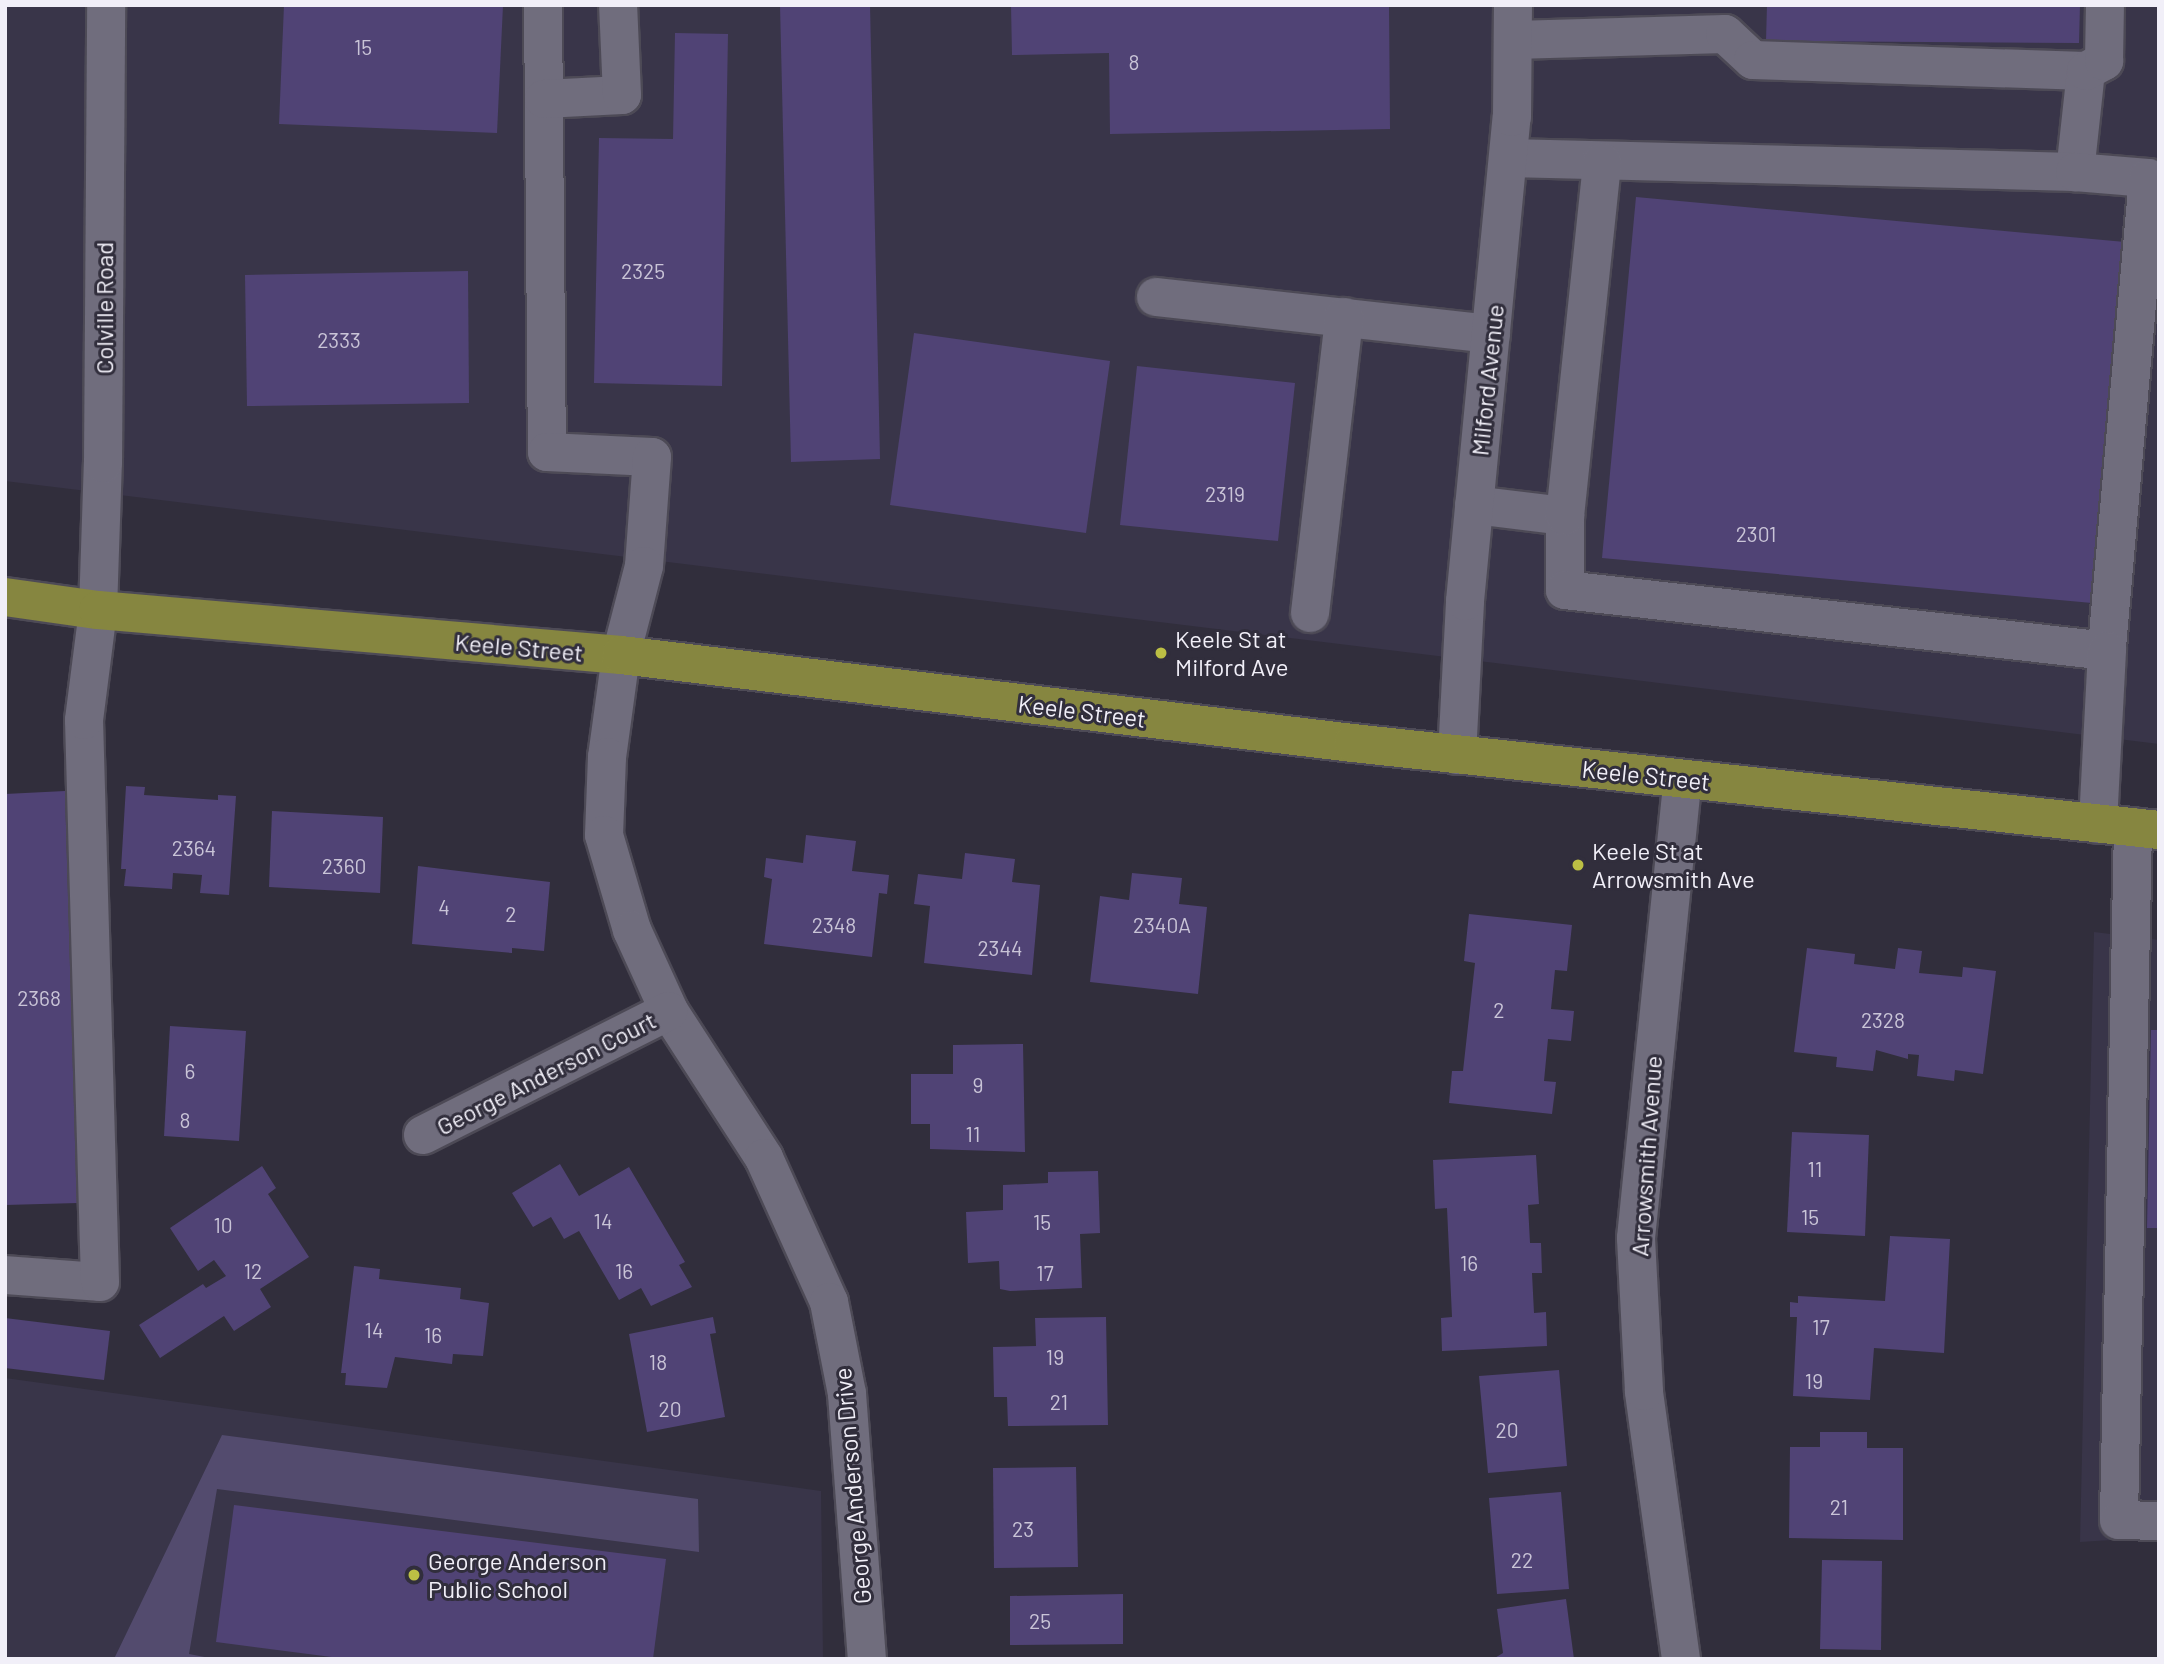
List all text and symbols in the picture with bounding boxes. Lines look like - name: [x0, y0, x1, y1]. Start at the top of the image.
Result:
- house number: 15: [354, 34, 372, 60]
- house number: 8: [1129, 49, 1139, 75]
- street label: Colville Road: [90, 242, 118, 374]
- house number: 2325: [621, 258, 665, 284]
- street label: Milford Avenue: [1465, 303, 1509, 457]
- house number: 2333: [317, 327, 361, 353]
- house number: 2319: [1205, 481, 1245, 507]
- house number: 2301: [1736, 521, 1776, 547]
- place label: Keele St at Milford Ave: [1175, 625, 1288, 681]
- street label: Keele Street: [454, 627, 584, 667]
- marker: Keele St at Milford Ave: [1153, 645, 1169, 661]
- street label: Keele Street: [1016, 689, 1148, 733]
- street label: Keele Street: [1581, 754, 1711, 796]
- house number: 2364: [172, 835, 216, 861]
- place label: Keele St at Arrowsmith Ave: [1592, 837, 1755, 893]
- house number: 2360: [322, 853, 366, 879]
- marker: Keele St at Arrowsmith Ave: [1570, 857, 1586, 873]
- house number: 4: [438, 894, 450, 920]
- house number: 2: [505, 901, 517, 927]
- house number: 2348: [812, 912, 856, 938]
- house number: 2340A: [1133, 912, 1191, 938]
- house number: 2344: [977, 935, 1023, 961]
- house number: 2368: [17, 985, 61, 1011]
- house number: 2: [1493, 997, 1505, 1023]
- street label: George Anderson Court: [432, 1005, 660, 1141]
- house number: 2328: [1861, 1007, 1905, 1033]
- street label: Arrowsmith Avenue: [1625, 1055, 1667, 1257]
- house number: 6: [185, 1058, 195, 1084]
- house number: 9: [973, 1072, 983, 1098]
- house number: 8: [180, 1107, 190, 1133]
- house number: 11: [966, 1121, 980, 1147]
- house number: 11: [1808, 1156, 1822, 1182]
- house number: 15: [1801, 1204, 1819, 1230]
- house number: 14: [594, 1208, 612, 1234]
- house number: 15: [1033, 1209, 1051, 1235]
- house number: 10: [213, 1212, 233, 1238]
- house number: 16: [1460, 1250, 1478, 1276]
- house number: 12: [244, 1258, 262, 1284]
- house number: 16: [615, 1258, 633, 1284]
- house number: 17: [1036, 1260, 1054, 1286]
- house number: 17: [1812, 1314, 1830, 1340]
- house number: 14: [365, 1317, 383, 1343]
- house number: 16: [424, 1322, 442, 1348]
- house number: 19: [1046, 1344, 1064, 1370]
- house number: 18: [649, 1349, 667, 1375]
- street label: George Anderson Drive: [827, 1367, 877, 1605]
- house number: 19: [1805, 1368, 1823, 1394]
- house number: 21: [1050, 1389, 1068, 1415]
- house number: 20: [658, 1396, 682, 1422]
- house number: 20: [1495, 1417, 1519, 1443]
- house number: 21: [1830, 1494, 1848, 1520]
- house number: 23: [1012, 1516, 1034, 1542]
- place label: George Anderson Public School: [428, 1547, 607, 1603]
- house number: 22: [1511, 1547, 1533, 1573]
- marker: George Anderson Public School: [406, 1567, 422, 1583]
- house number: 25: [1029, 1608, 1051, 1634]

